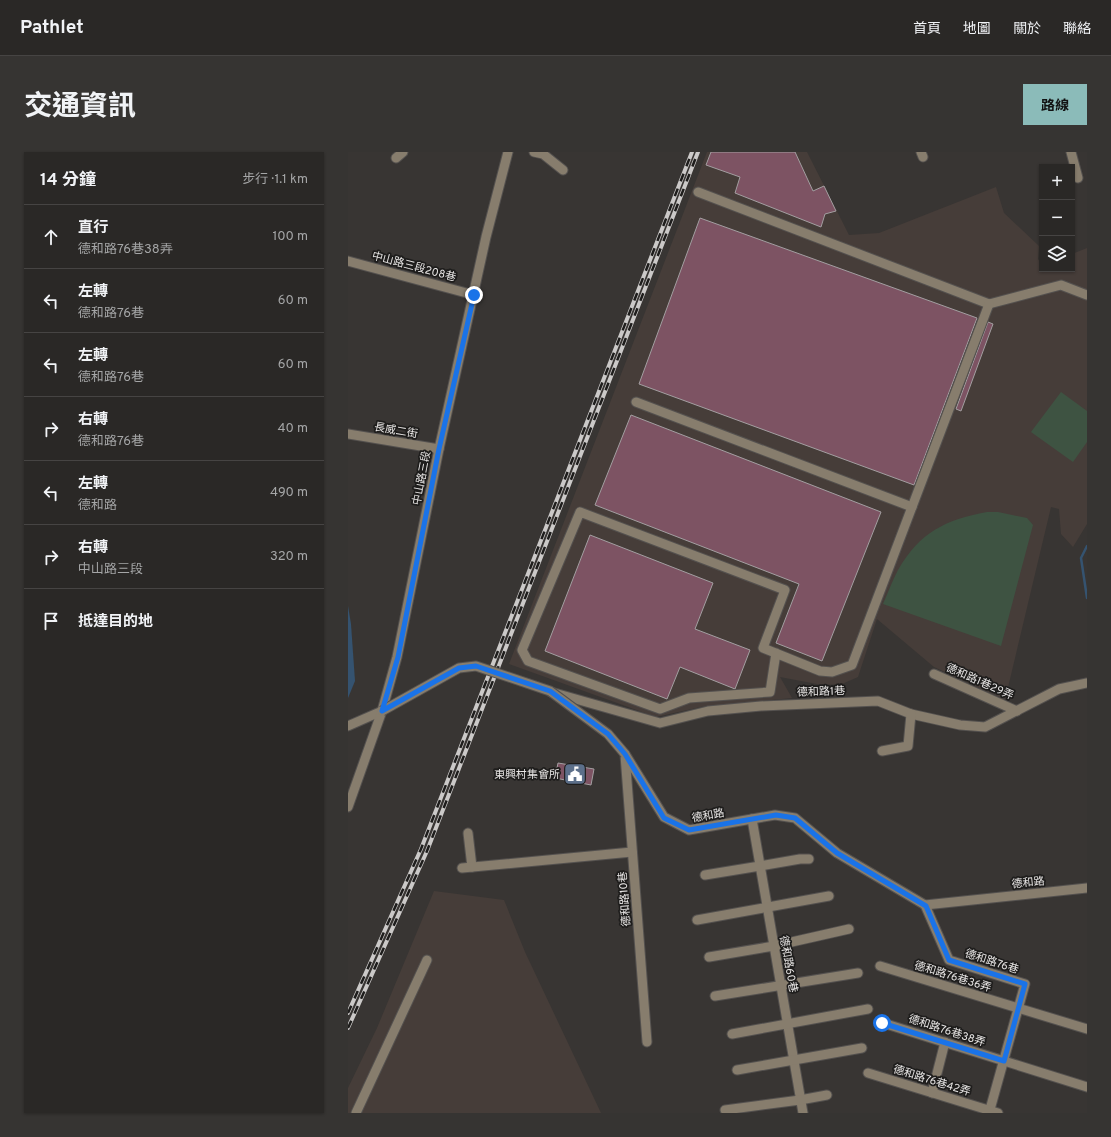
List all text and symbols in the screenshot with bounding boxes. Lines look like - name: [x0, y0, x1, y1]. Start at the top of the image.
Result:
- text: Pathlet: [20, 16, 84, 40]
- text: 首頁: [913, 21, 941, 38]
- text: 地圖: [963, 21, 991, 38]
- text: 關於: [1013, 21, 1041, 38]
- text: 聯絡: [1063, 21, 1091, 38]
- button: 路線: [1023, 84, 1087, 125]
- text: 交通資訊: [24, 90, 136, 126]
- map controls: [1039, 164, 1075, 272]
- button: +: [1039, 164, 1075, 200]
- text: 14 分鐘: [40, 170, 96, 192]
- text: 步行 · 1.1 km: [242, 172, 308, 188]
- button: −: [1039, 200, 1075, 236]
- text: 直行: [78, 219, 108, 238]
- icon: ahead: [40, 226, 62, 248]
- text: 100 m: [272, 229, 308, 245]
- button: layers: [1039, 236, 1075, 272]
- text: 德和路76巷38弄: [78, 242, 173, 258]
- street label: 中山路三段208巷: [370, 249, 457, 285]
- text: 左轉: [78, 283, 108, 302]
- route end: [465, 286, 483, 304]
- icon: left: [40, 290, 62, 312]
- text: 60 m: [278, 293, 308, 309]
- text: 德和路76巷: [78, 306, 144, 322]
- text: 左轉: [78, 347, 108, 366]
- icon: left: [40, 354, 62, 376]
- text: 60 m: [278, 357, 308, 373]
- text: 德和路76巷: [78, 370, 144, 386]
- text: 右轉: [78, 411, 108, 430]
- icon: right: [40, 418, 62, 440]
- street label: 長威二街: [373, 420, 419, 442]
- text: 40 m: [278, 421, 308, 437]
- text: 德和路76巷: [78, 434, 144, 450]
- street label: 中山路三段: [410, 450, 434, 507]
- text: 左轉: [78, 475, 108, 494]
- icon: left: [40, 482, 62, 504]
- text: 490 m: [270, 485, 308, 501]
- text: 德和路: [78, 498, 117, 514]
- text: 右轉: [78, 539, 108, 558]
- icon: right: [40, 546, 62, 568]
- text: 320 m: [270, 549, 308, 565]
- text: 中山路三段: [78, 562, 143, 578]
- icon: arrive: [40, 610, 62, 632]
- text: 抵達目的地: [78, 613, 153, 632]
- street label: 德和路1巷29弄: [944, 661, 1016, 703]
- street label: 德和路1巷: [797, 684, 845, 700]
- public building icon: 東興村集會所: [562, 761, 588, 787]
- place label: 東興村集會所: [494, 768, 560, 782]
- street label: 德和路: [691, 806, 726, 826]
- street label: 德和路10巷: [616, 871, 634, 927]
- street label: 德和路: [1011, 874, 1045, 892]
- street label: 德和路60巷: [776, 935, 800, 994]
- street label: 德和路76巷: [963, 947, 1020, 977]
- street label: 德和路76巷36弄: [912, 959, 993, 995]
- street label: 德和路76巷38弄: [906, 1012, 987, 1050]
- route start: [873, 1014, 891, 1032]
- street label: 德和路76巷42弄: [891, 1063, 972, 1099]

